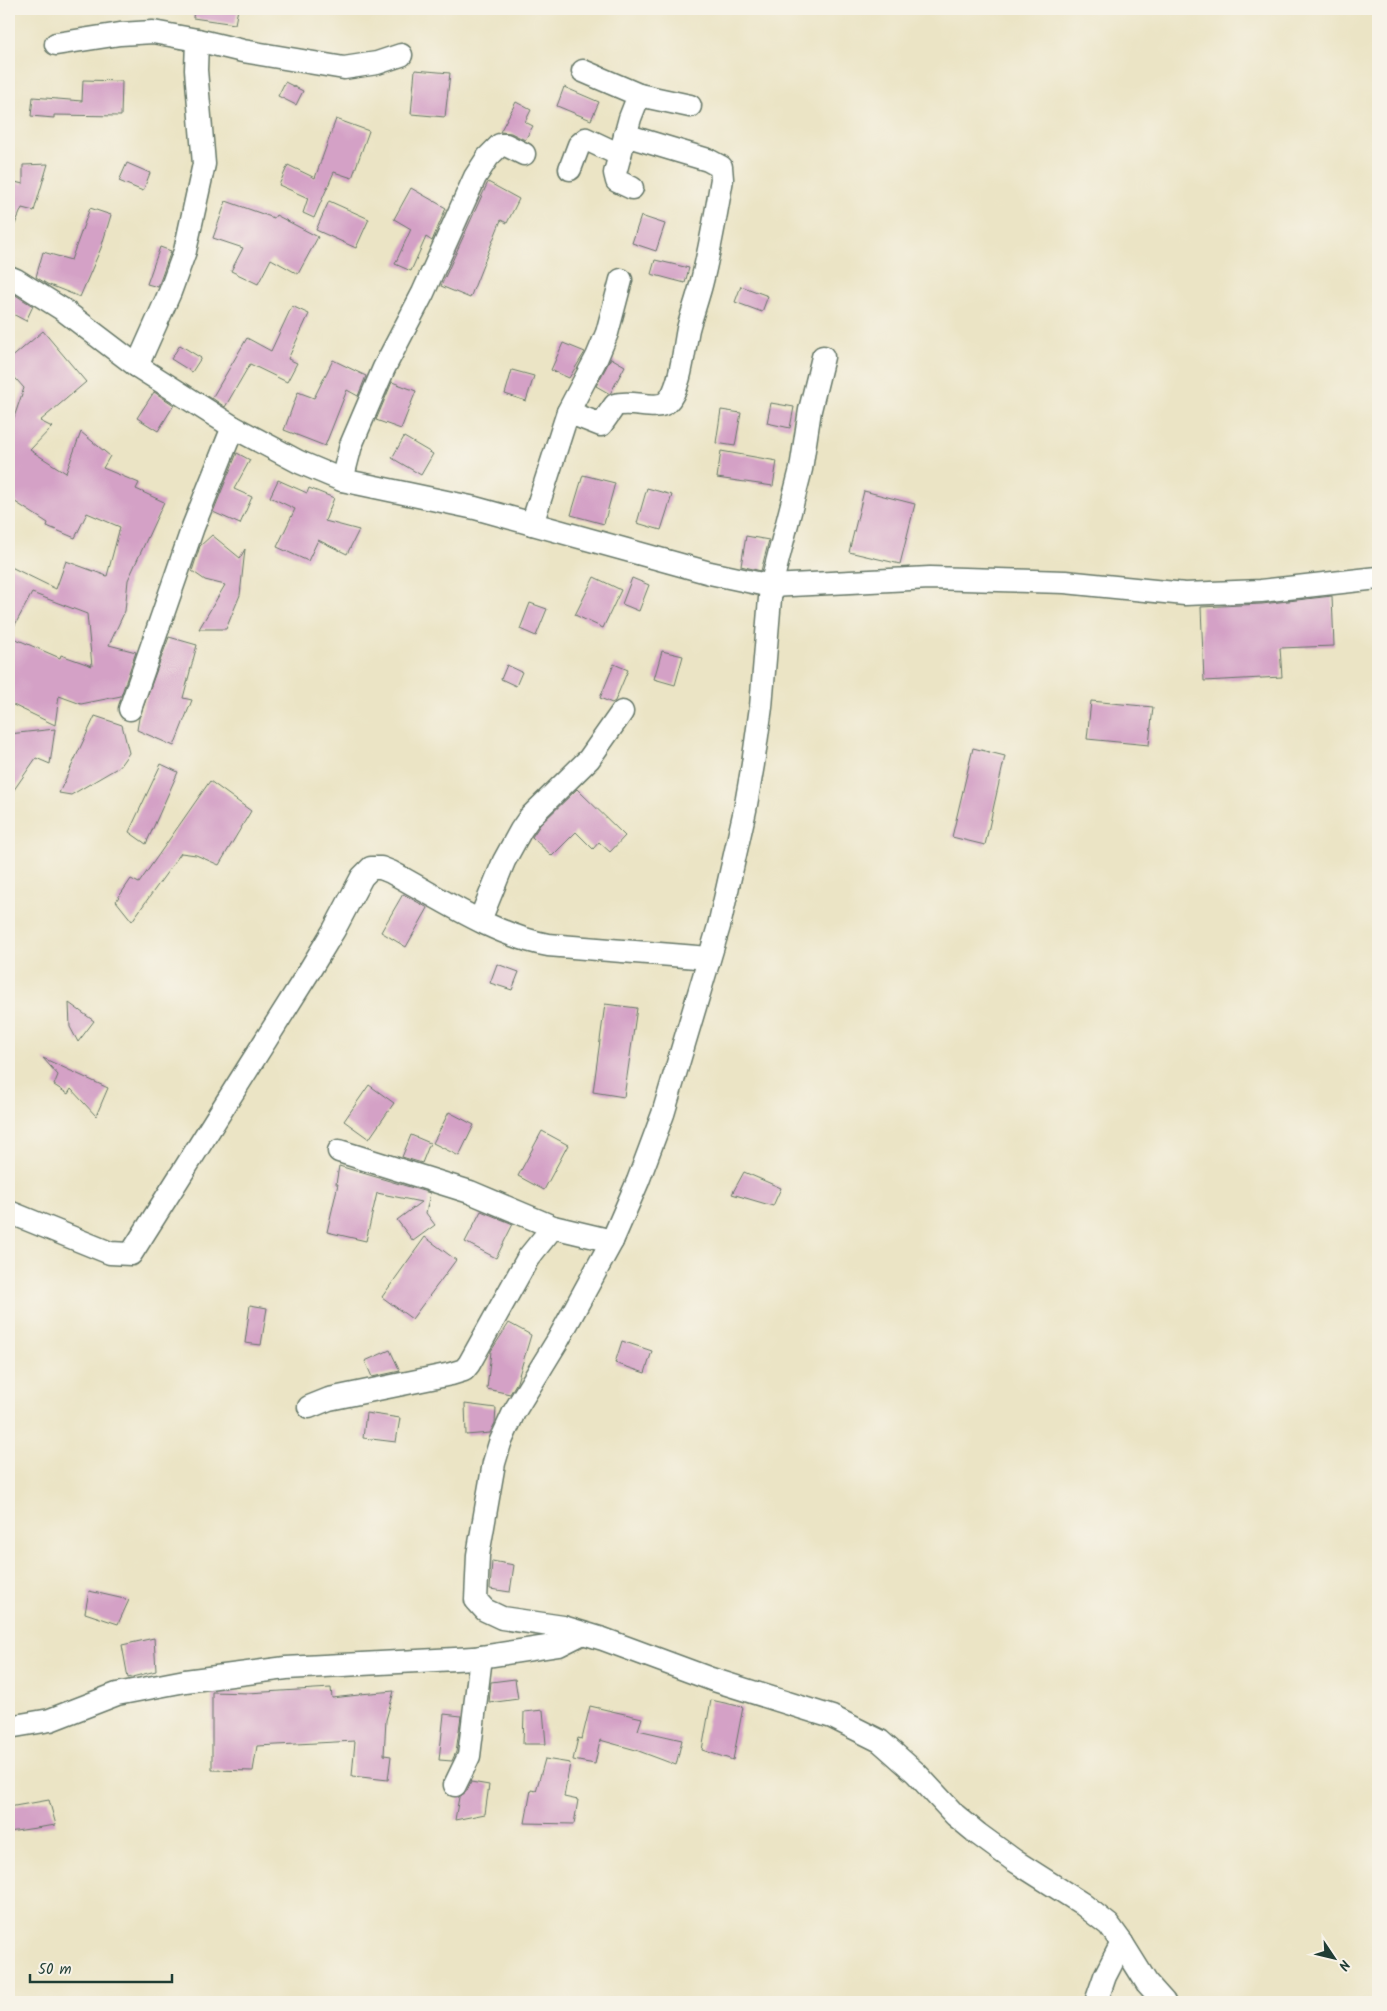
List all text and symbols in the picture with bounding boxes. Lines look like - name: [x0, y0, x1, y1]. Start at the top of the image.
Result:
- north arrow: [1310, 1934, 1360, 1984]
- scale bar: [30, 1951, 172, 1983]
- text: N: [1332, 1955, 1355, 1975]
- text: 50 m: [38, 1958, 72, 1982]

